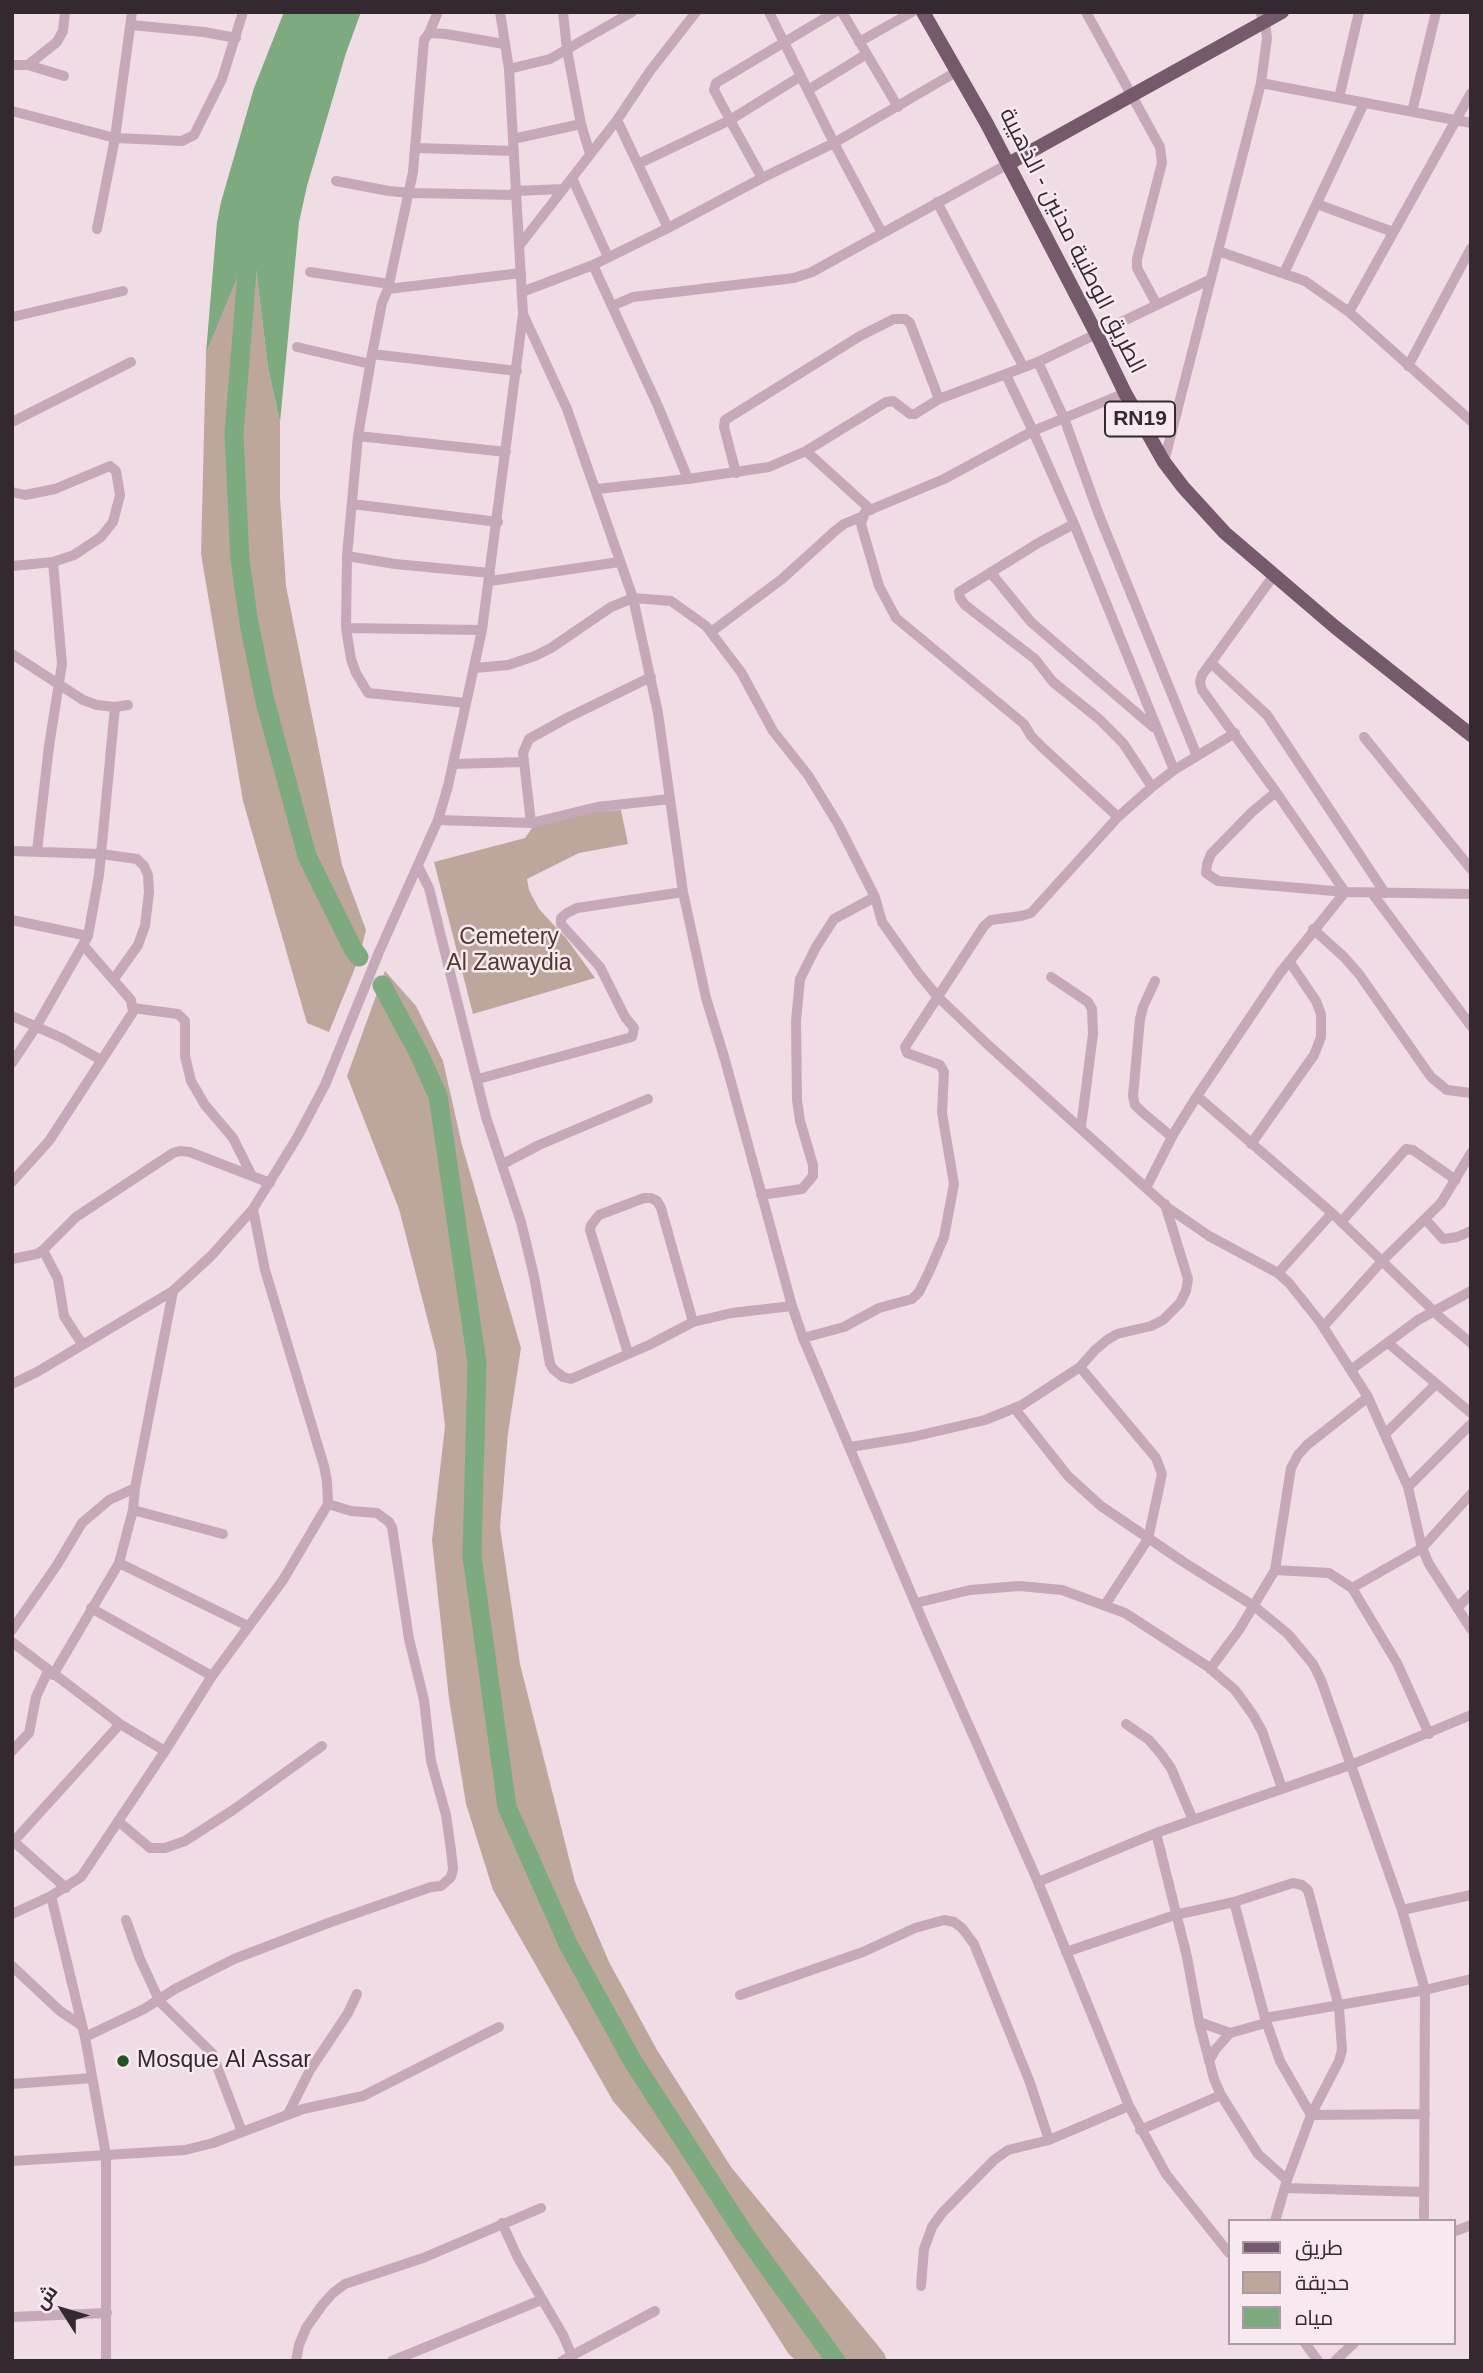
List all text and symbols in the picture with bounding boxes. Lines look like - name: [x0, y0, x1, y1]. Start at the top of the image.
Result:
- street label: الطريق الوطنية مدنين - الذهيبة: [993, 104, 1151, 378]
- road number: RN19: [1105, 402, 1175, 436]
- park label: Cemetery Al Zawaydia: [446, 924, 572, 978]
- place label: Mosque Al Assar: [137, 2047, 311, 2075]
- marker: Mosque Al Assar: [115, 2053, 131, 2069]
- legend: [1228, 2219, 1455, 2345]
- text: طريق: [1295, 2236, 1343, 2259]
- text: حديقة: [1295, 2271, 1349, 2294]
- north arrow: [28, 2275, 98, 2345]
- text: ش: [30, 2281, 62, 2313]
- text: مياه: [1295, 2306, 1333, 2329]

